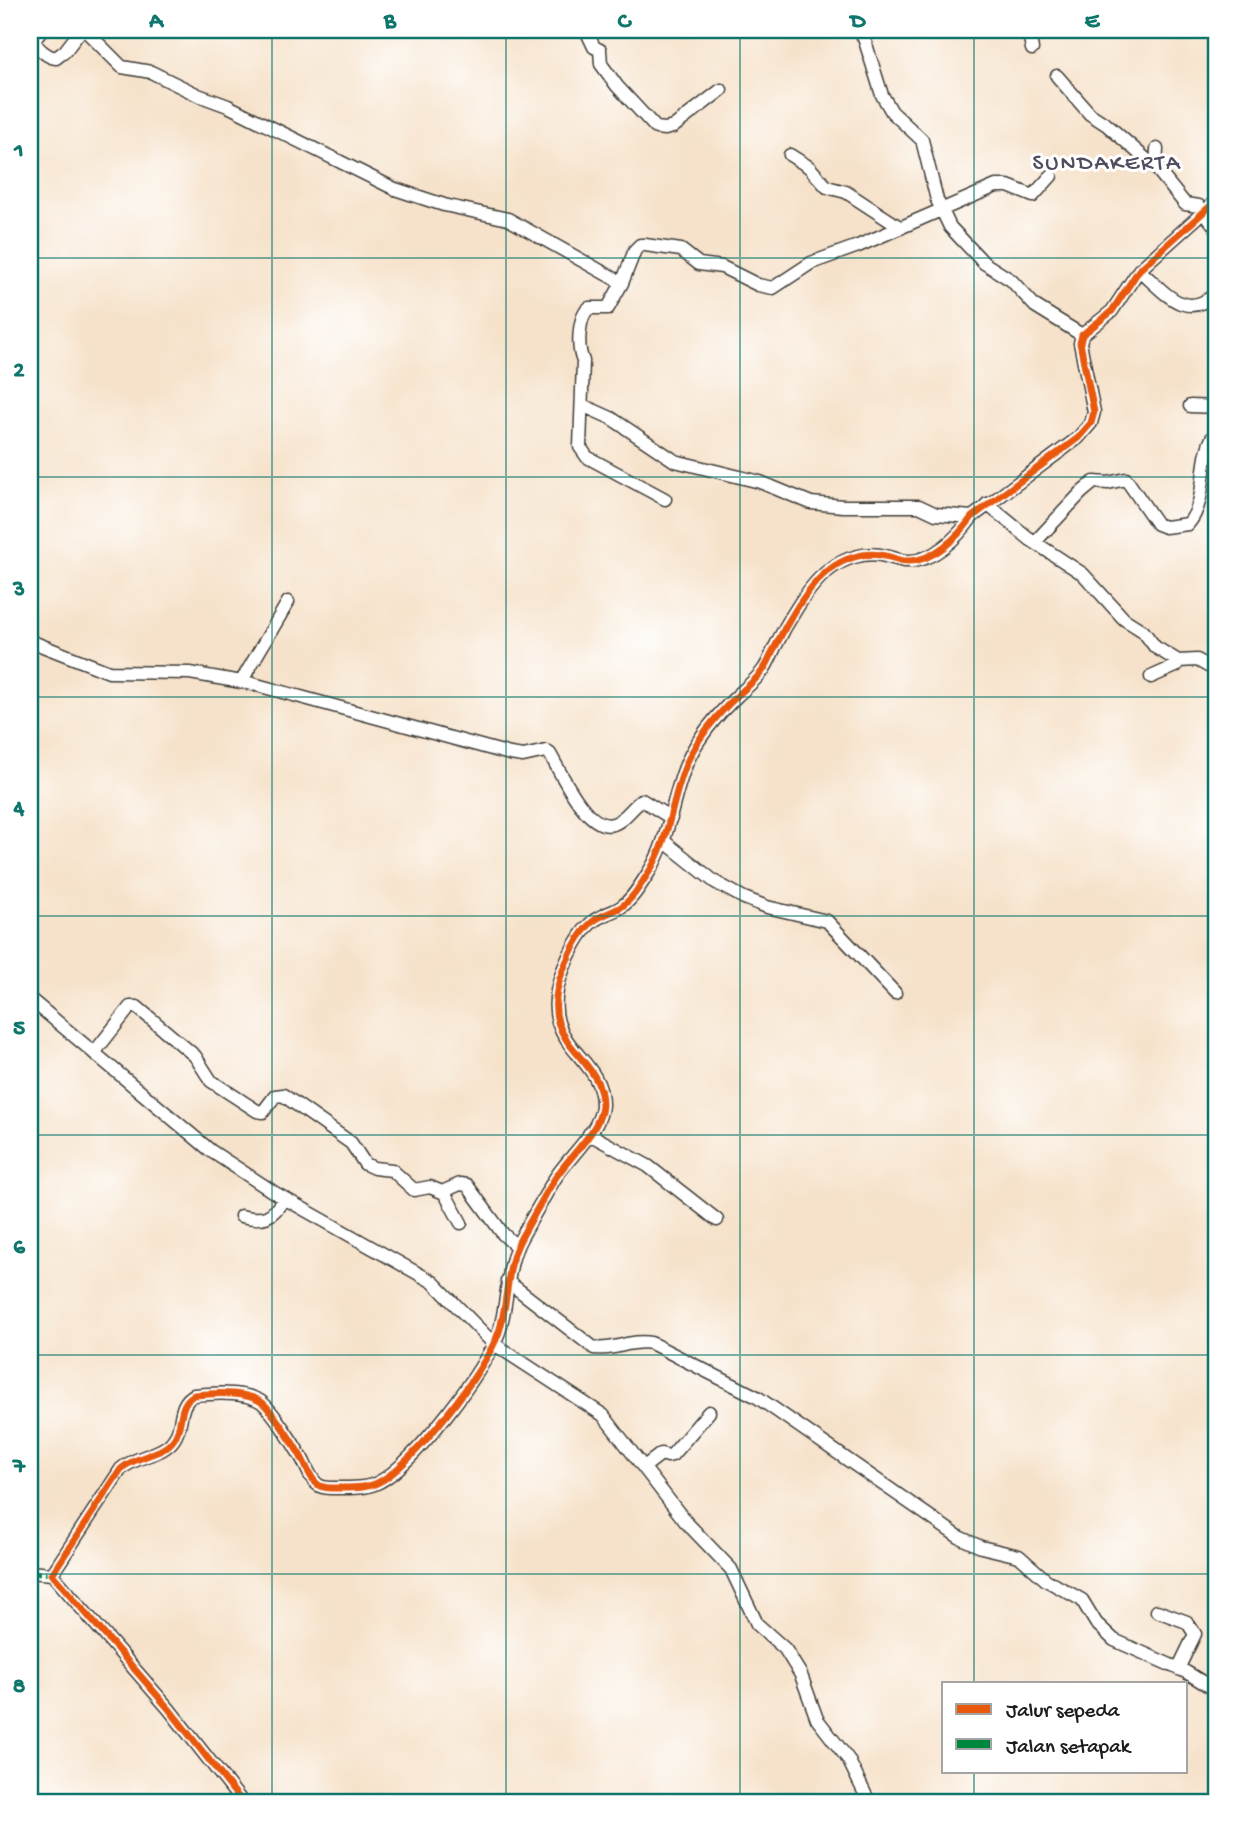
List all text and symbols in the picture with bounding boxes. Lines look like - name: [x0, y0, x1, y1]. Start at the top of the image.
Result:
- text: A: [148, 9, 164, 36]
- text: B: [383, 9, 397, 36]
- text: C: [618, 9, 633, 36]
- text: D: [849, 9, 867, 36]
- text: E: [1085, 9, 1101, 36]
- text: 1: [13, 138, 24, 165]
- district label: SUNDAKERTA: [1033, 151, 1181, 178]
- text: 2: [13, 358, 25, 385]
- text: 3: [12, 577, 25, 604]
- text: 4: [13, 796, 25, 823]
- text: 5: [13, 1016, 25, 1043]
- text: 6: [13, 1235, 26, 1262]
- text: 7: [12, 1454, 26, 1481]
- text: 8: [13, 1674, 26, 1701]
- legend: [942, 1682, 1188, 1772]
- text: Jalur sepeda: [1006, 1700, 1121, 1725]
- text: Jalan setapak: [1006, 1736, 1133, 1761]

